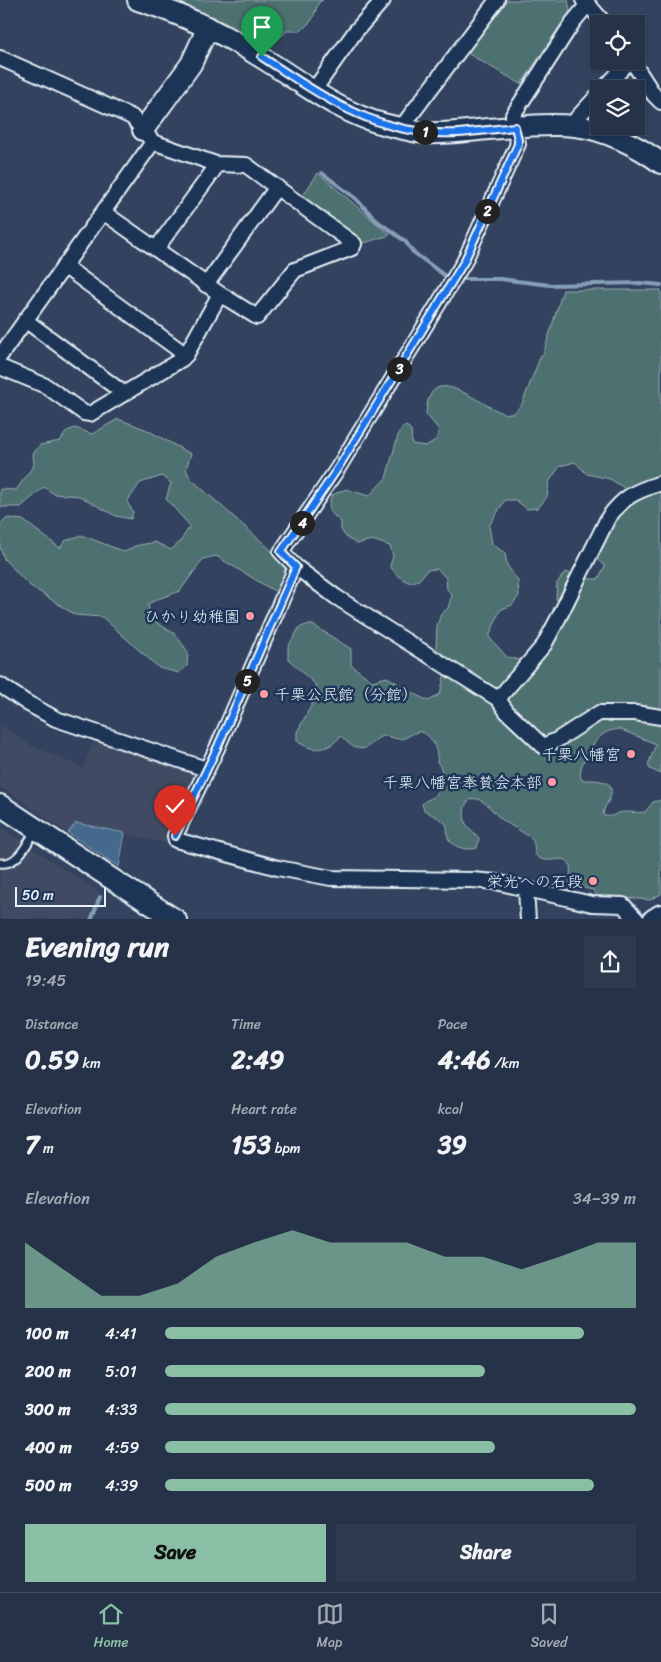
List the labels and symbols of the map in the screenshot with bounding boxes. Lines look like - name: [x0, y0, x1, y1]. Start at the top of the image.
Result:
- pin: [241, 6, 283, 57]
- pin: 1: [412, 120, 438, 144]
- pin: 2: [474, 198, 500, 224]
- pin: 3: [386, 356, 412, 382]
- pin: 4: [290, 510, 314, 536]
- place label: ひかり幼稚園: [144, 602, 240, 631]
- marker: ひかり幼稚園: [244, 610, 256, 622]
- pin: 5: [234, 668, 260, 694]
- place label: 千栗公民館（分館）: [274, 680, 418, 709]
- marker: 千栗公民館（分館）: [258, 688, 270, 700]
- place label: 千栗八幡宮: [541, 740, 621, 769]
- marker: 千栗八幡宮: [625, 748, 637, 760]
- place label: 千栗八幡宮奉賛会本部: [382, 768, 542, 797]
- marker: 千栗八幡宮奉賛会本部: [546, 776, 558, 788]
- pin: [154, 785, 196, 836]
- place label: 栄光への石段: [487, 867, 583, 896]
- marker: 栄光への石段: [587, 875, 599, 887]
- scale bar: [15, 884, 106, 908]

